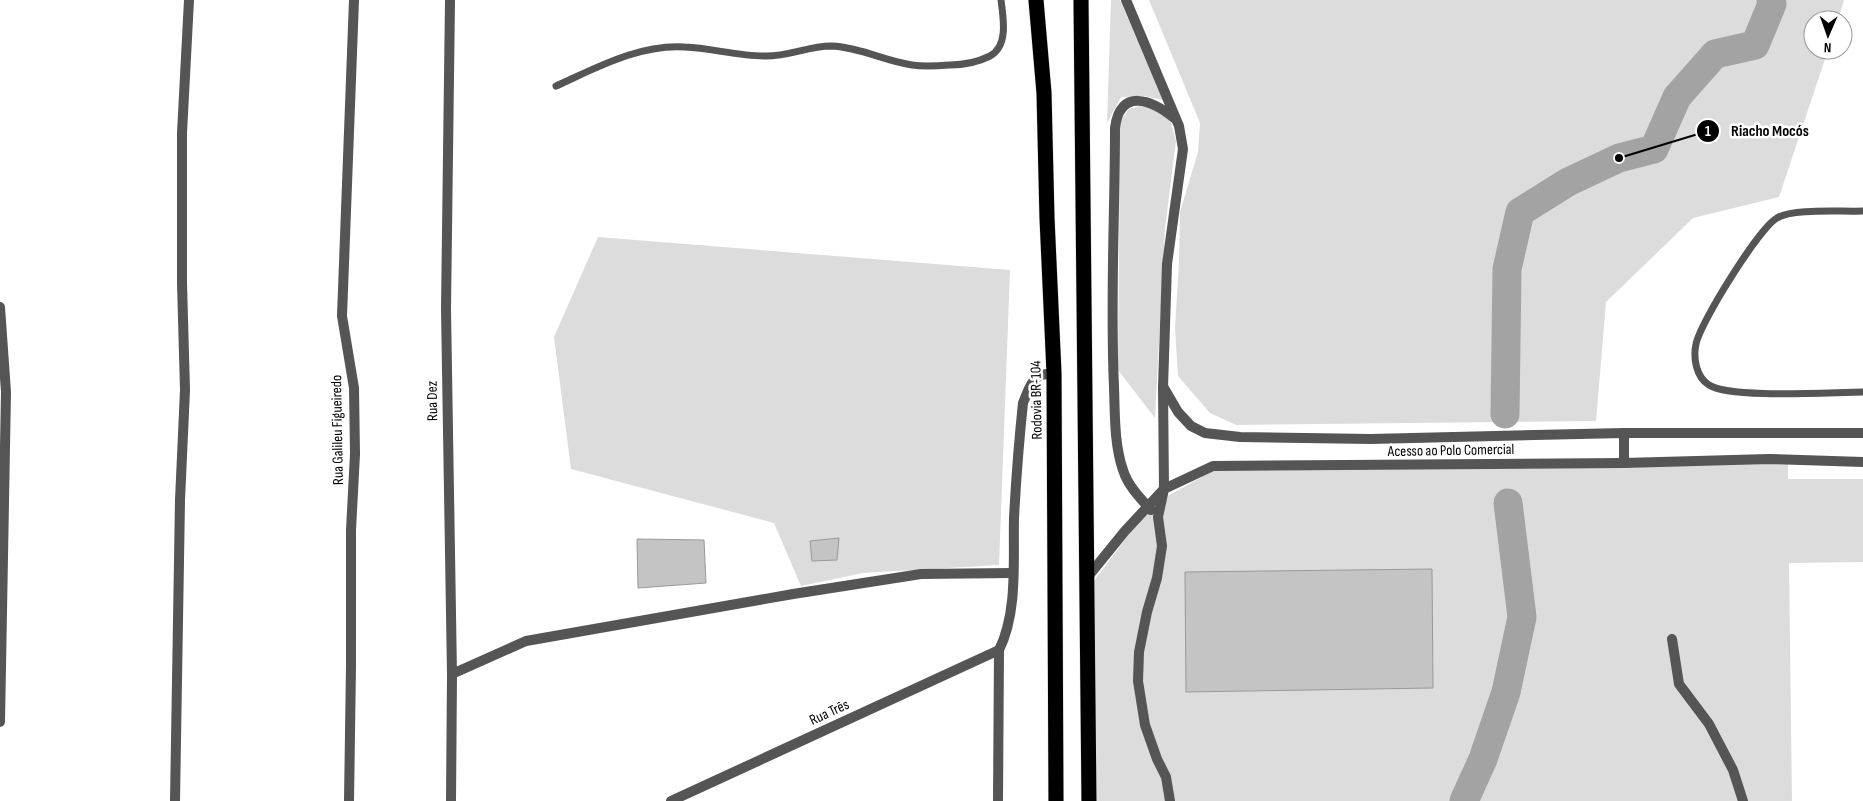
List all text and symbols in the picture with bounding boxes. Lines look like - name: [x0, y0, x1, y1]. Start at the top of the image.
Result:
- north arrow: [1803, 10, 1853, 60]
- text: N: [1824, 39, 1832, 56]
- callout: Riacho Mocós: [1696, 115, 1819, 146]
- text: 1: [1705, 122, 1711, 141]
- text: Riacho Mocós: [1731, 122, 1809, 141]
- street label: Rodovia BR-104: [1026, 360, 1047, 440]
- street label: Rua Galileu Figueiredo: [327, 375, 348, 485]
- street label: Rua Dez: [423, 380, 442, 421]
- street label: Acesso ao Polo Comercial: [1387, 440, 1514, 461]
- street label: Rua Três: [806, 695, 852, 730]

